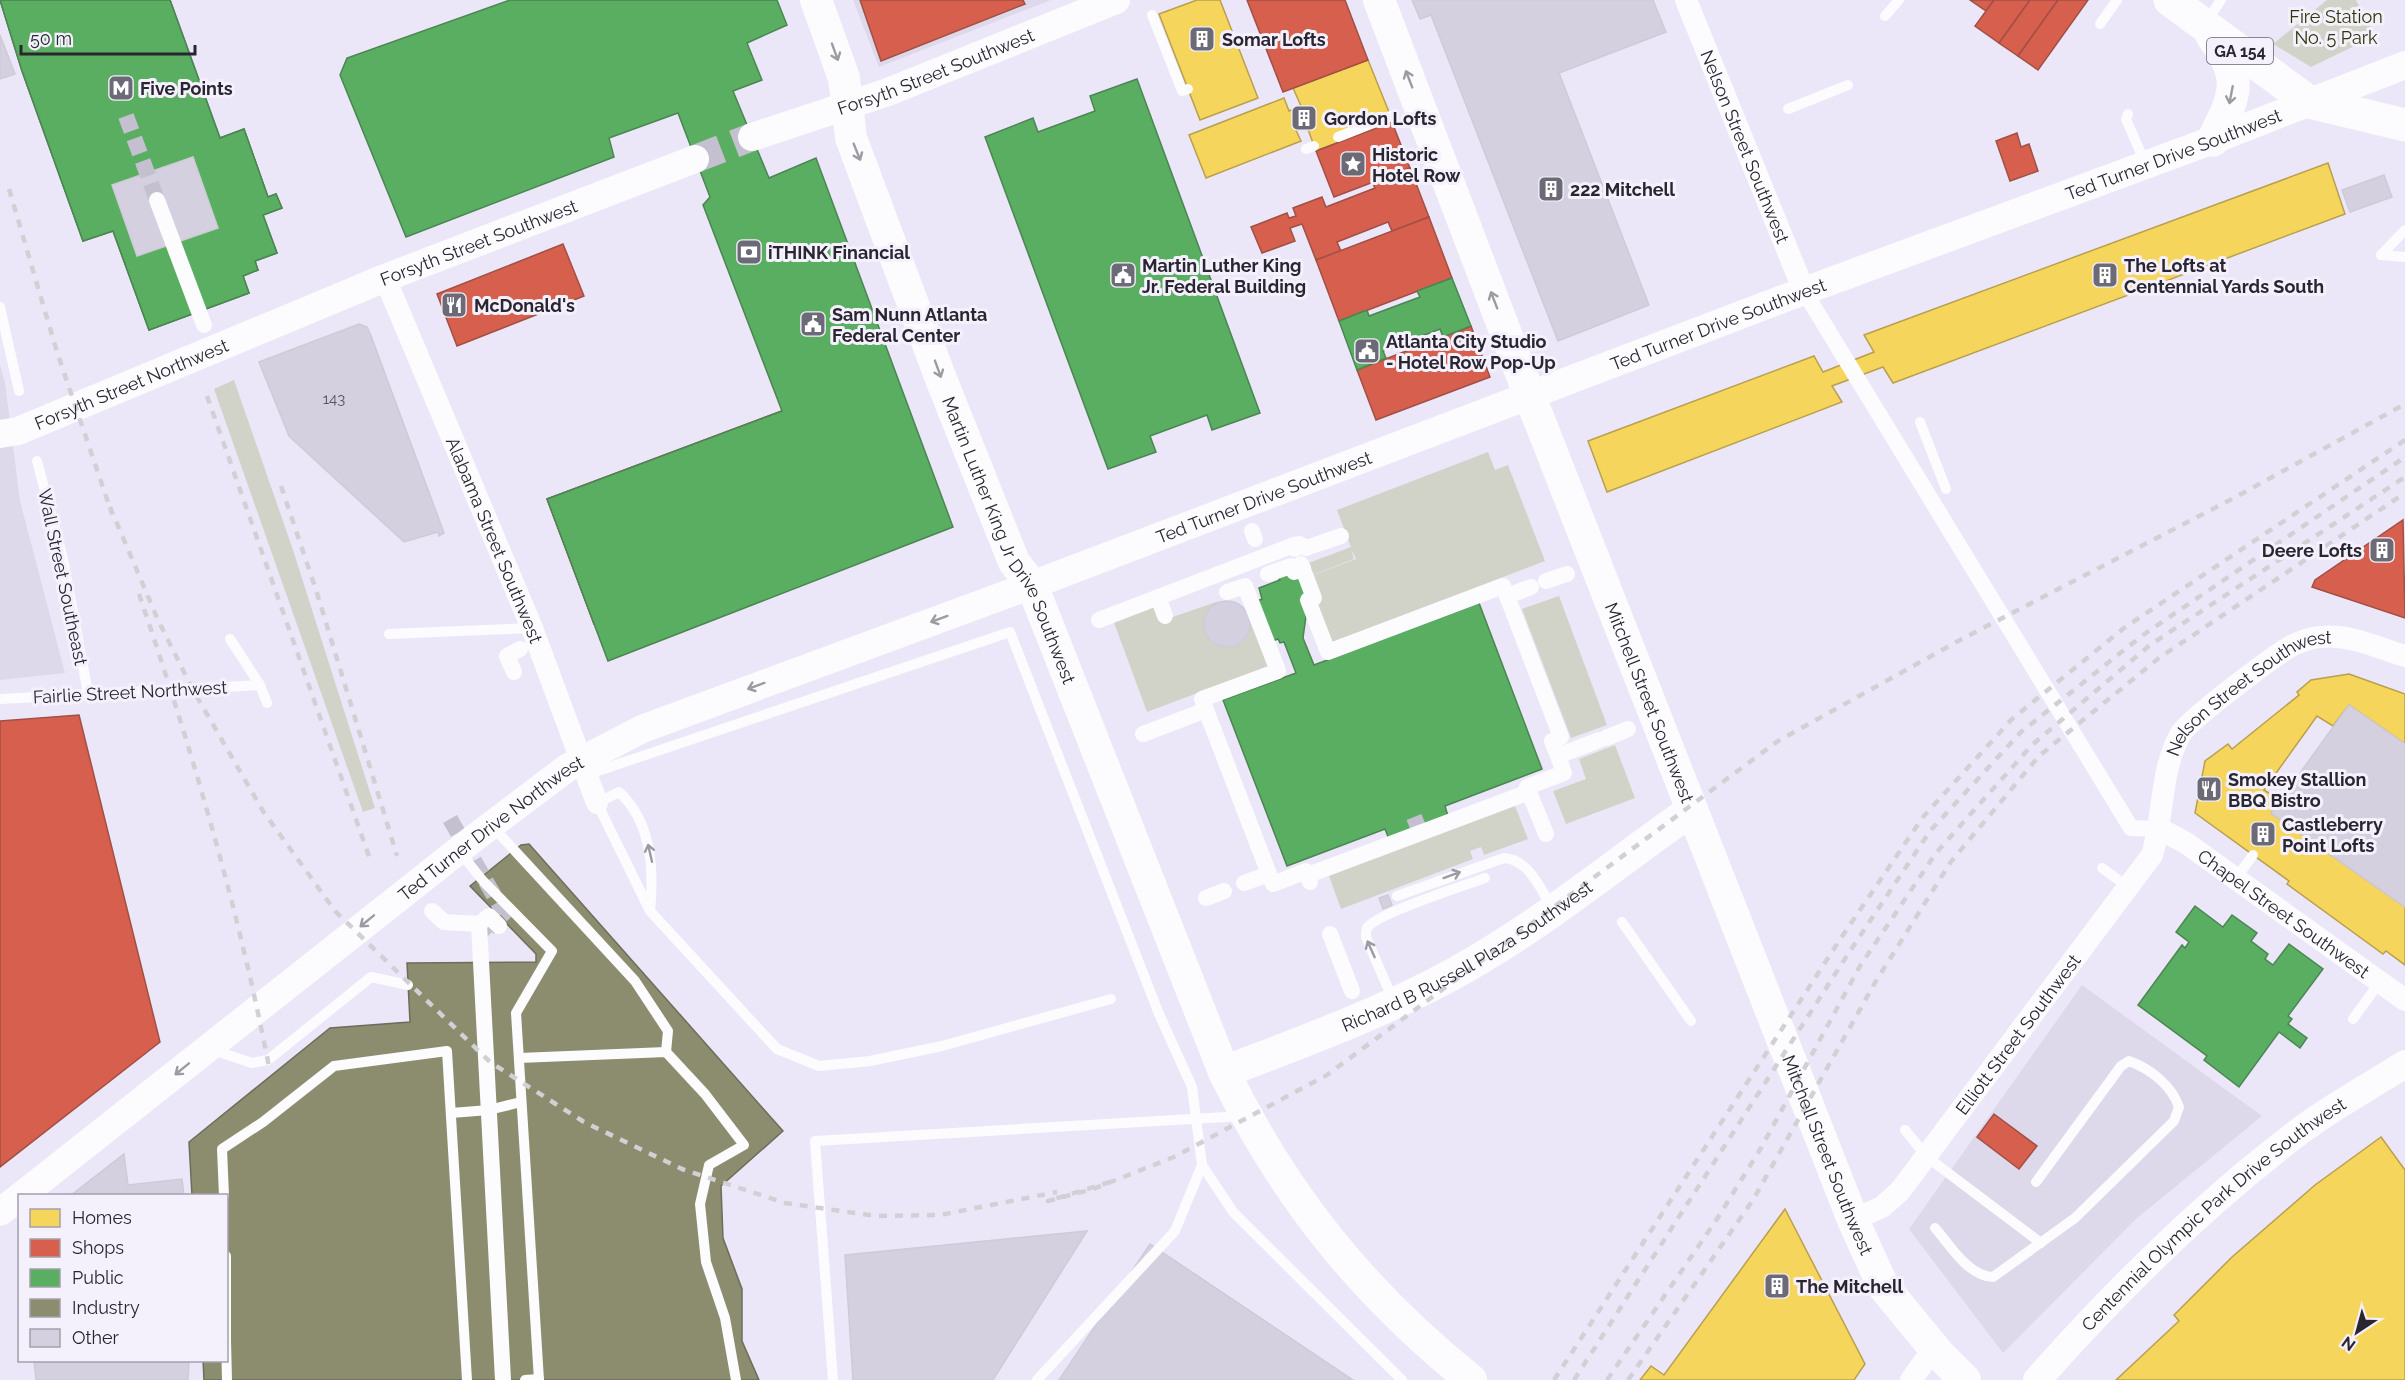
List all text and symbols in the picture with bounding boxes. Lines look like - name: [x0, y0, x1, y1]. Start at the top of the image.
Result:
- park label: Fire Station No. 5 Park: [2289, 6, 2383, 48]
- scale bar: [21, 18, 195, 56]
- street label: Forsyth Street Southwest: [834, 24, 1037, 119]
- building icon: Somar Lofts: [1187, 24, 1217, 54]
- text: 50 m: [30, 28, 72, 49]
- place label: Somar Lofts: [1222, 29, 1326, 50]
- road number: GA 154: [2207, 38, 2273, 64]
- one-way arrow: [830, 42, 841, 61]
- street label: Nelson Street Southwest: [1697, 47, 1794, 246]
- one-way arrow: [1403, 70, 1414, 89]
- metro station icon: Five Points: [106, 73, 136, 103]
- place label: Five Points: [140, 78, 233, 99]
- one-way arrow: [2225, 85, 2236, 104]
- building icon: Gordon Lofts: [1289, 103, 1319, 133]
- street label: Ted Turner Drive Southwest: [2063, 104, 2284, 204]
- place label: Gordon Lofts: [1324, 108, 1436, 129]
- one-way arrow: [852, 142, 863, 161]
- place label: Historic Hotel Row: [1372, 144, 1461, 186]
- place icon: Historic Hotel Row: [1338, 149, 1368, 179]
- building icon: 222 Mitchell: [1536, 174, 1566, 204]
- place label: 222 Mitchell: [1570, 179, 1675, 200]
- street label: Forsyth Street Southwest: [377, 195, 580, 289]
- bank icon: iTHINK Financial: [734, 237, 764, 267]
- place label: iTHINK Financial: [768, 242, 910, 263]
- place label: Martin Luther King Jr. Federal Building: [1142, 255, 1306, 297]
- place label: The Lofts at Centennial Yards South: [2124, 255, 2324, 297]
- public building icon: Martin Luther King Jr. Federal Building: [1108, 260, 1138, 290]
- building icon: The Lofts at Centennial Yards South: [2090, 260, 2120, 290]
- street label: Ted Turner Drive Southwest: [1607, 274, 1829, 374]
- restaurant icon: McDonald's: [439, 290, 469, 320]
- one-way arrow: [1488, 291, 1499, 310]
- place label: McDonald's: [474, 295, 575, 316]
- place label: Sam Nunn Atlanta Federal Center: [832, 304, 987, 346]
- public building icon: Sam Nunn Atlanta Federal Center: [798, 309, 828, 339]
- place label: Atlanta City Studio - Hotel Row Pop-Up: [1386, 331, 1556, 373]
- street label: Forsyth Street Northwest: [31, 334, 231, 433]
- public building icon: Atlanta City Studio - Hotel Row Pop-Up: [1352, 336, 1382, 366]
- one-way arrow: [933, 360, 944, 378]
- house number: 143: [323, 390, 345, 408]
- street label: Martin Luther King Jr Drive Southwest: [938, 393, 1080, 687]
- street label: Alabama Street Southwest: [442, 434, 547, 646]
- street label: Ted Turner Drive Southwest: [1153, 446, 1374, 547]
- street label: Wall Street Southeast: [34, 487, 92, 667]
- building icon: Deere Lofts: [2367, 535, 2397, 565]
- place label: Deere Lofts: [2262, 540, 2362, 561]
- street label: Mitchell Street Southwest: [1601, 599, 1699, 806]
- one-way arrow: [930, 614, 949, 625]
- street label: Nelson Street Southwest: [2161, 626, 2332, 759]
- street label: Fairlie Street Northwest: [32, 676, 228, 708]
- one-way arrow: [747, 681, 766, 692]
- street label: Ted Turner Drive Northwest: [394, 751, 587, 905]
- place label: Smokey Stallion BBQ Bistro: [2228, 769, 2366, 811]
- restaurant icon: Smokey Stallion BBQ Bistro: [2194, 774, 2224, 804]
- place label: Castleberry Point Lofts: [2282, 814, 2383, 856]
- building icon: Castleberry Point Lofts: [2248, 819, 2278, 849]
- one-way arrow: [643, 844, 655, 863]
- street label: Chapel Street Southwest: [2194, 845, 2374, 982]
- one-way arrow: [1442, 869, 1461, 880]
- street label: Richard B Russell Plaza Southwest: [1338, 876, 1596, 1036]
- one-way arrow: [360, 915, 376, 928]
- one-way arrow: [1365, 940, 1376, 959]
- street label: Elliott Street Southwest: [1951, 950, 2085, 1118]
- street label: Mitchell Street Southwest: [1779, 1052, 1878, 1258]
- one-way arrow: [174, 1062, 190, 1075]
- street label: Centennial Olympic Park Drive Southwest: [2077, 1093, 2349, 1335]
- legend: [18, 1194, 228, 1362]
- text: Homes: [72, 1207, 132, 1228]
- text: Shops: [72, 1237, 124, 1258]
- text: Public: [72, 1267, 124, 1288]
- building icon: The Mitchell: [1762, 1271, 1792, 1301]
- place label: The Mitchell: [1796, 1276, 1904, 1297]
- text: Industry: [72, 1297, 140, 1318]
- north arrow: [2327, 1302, 2387, 1362]
- text: Other: [72, 1327, 120, 1348]
- text: N: [2338, 1332, 2359, 1355]

